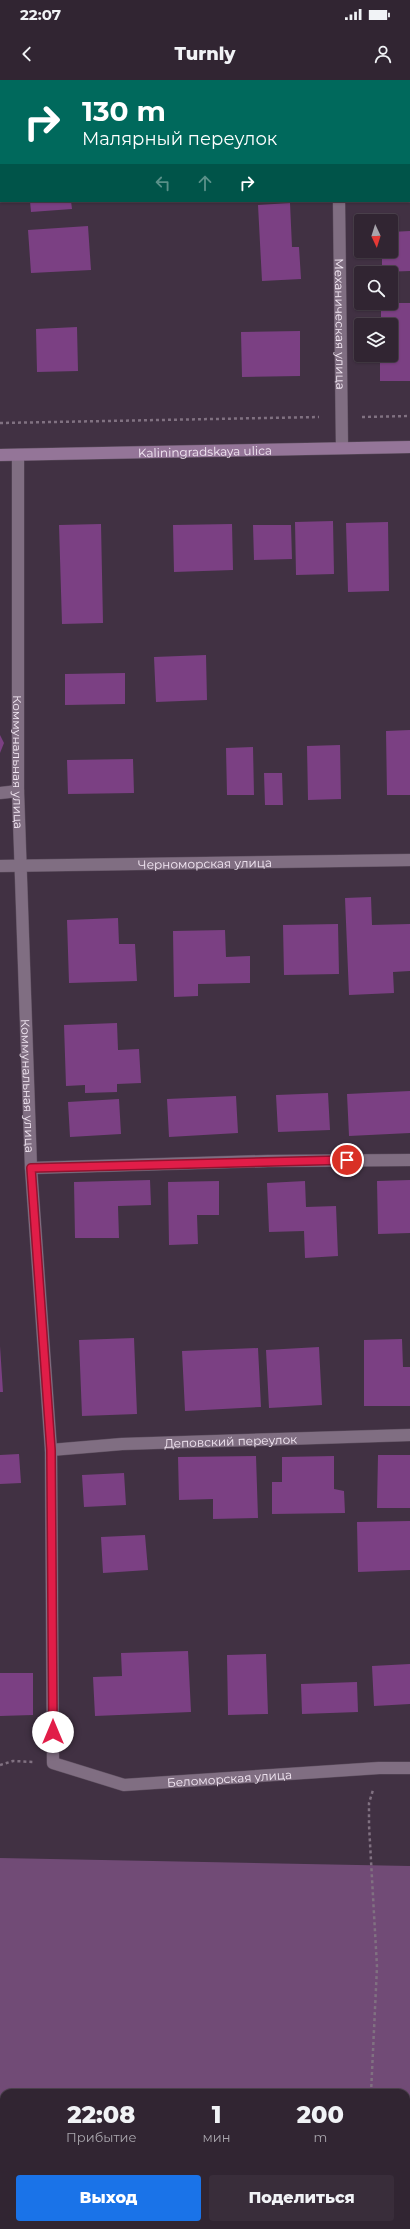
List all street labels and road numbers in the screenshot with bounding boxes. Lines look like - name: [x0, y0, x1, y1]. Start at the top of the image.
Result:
- street label: Механическая улица: [332, 258, 349, 390]
- street label: Kaliningradskaya ulica: [138, 442, 272, 460]
- street label: Коммунальная улица: [10, 695, 27, 829]
- street label: Черноморская улица: [138, 855, 272, 871]
- street label: Коммунальная улица: [18, 1019, 38, 1153]
- street label: Деповский переулок: [164, 1431, 297, 1450]
- street label: Беломорская улица: [167, 1766, 292, 1790]

